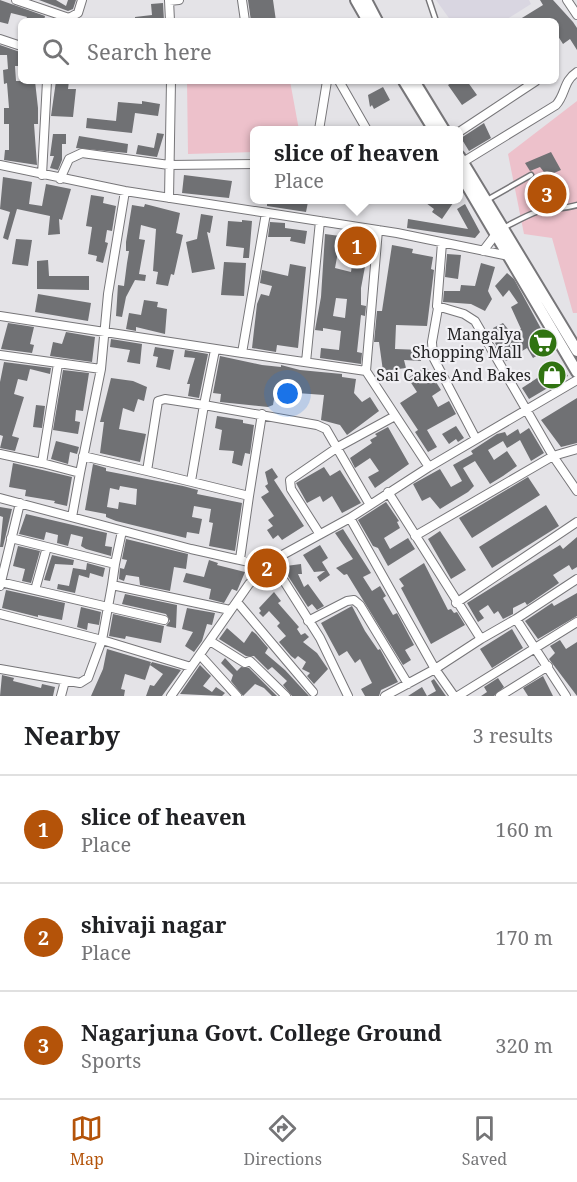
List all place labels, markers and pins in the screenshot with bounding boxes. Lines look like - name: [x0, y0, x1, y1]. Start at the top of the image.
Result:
- pin: 3: [528, 172, 566, 216]
- pin: 1: [338, 224, 376, 268]
- place label: Mangalya Shopping Mall: [412, 323, 522, 363]
- supermarket icon: Mangalya Shopping Mall: [527, 327, 559, 359]
- shop icon: Sai Cakes And Bakes: [536, 359, 568, 391]
- place label: Sai Cakes And Bakes: [376, 364, 531, 386]
- pin: 2: [248, 546, 286, 590]

